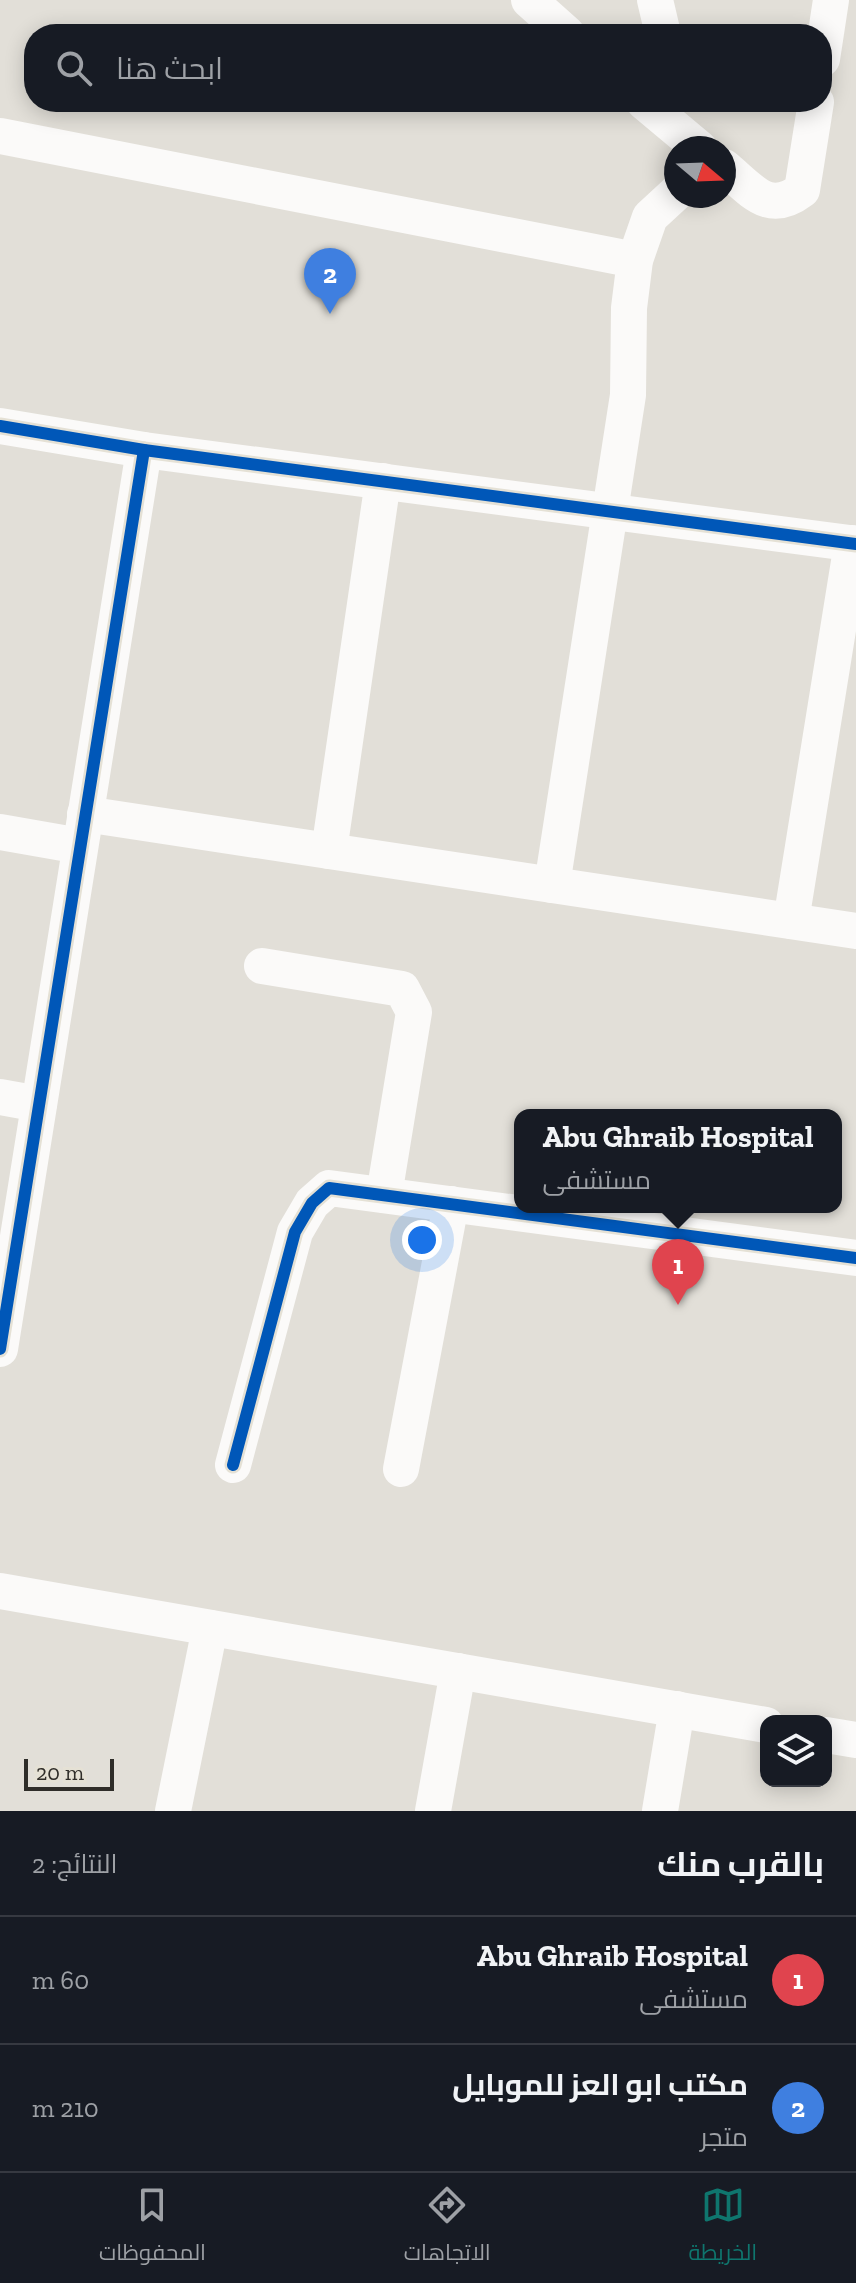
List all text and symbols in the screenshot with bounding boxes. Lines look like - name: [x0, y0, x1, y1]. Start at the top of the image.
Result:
- search box: [24, 24, 832, 112]
- icon: search: [52, 46, 96, 90]
- text: ابحث هنا: [116, 51, 223, 87]
- north arrow: [664, 136, 736, 208]
- pin: 2: [304, 248, 356, 314]
- popup: [514, 1109, 842, 1213]
- text: Abu Ghraib Hospital: [542, 1119, 814, 1155]
- text: مستشفى: [542, 1164, 651, 1196]
- your location: [402, 1220, 442, 1260]
- pin: 1: [652, 1239, 704, 1305]
- map controls: [760, 1715, 832, 1787]
- button: layers: [760, 1715, 832, 1787]
- scale bar: [24, 1755, 114, 1791]
- text: 20 m: [36, 1759, 84, 1786]
- text: بالقرب منك: [657, 1844, 824, 1885]
- text: النتائج: 2: [32, 1848, 118, 1880]
- text: Abu Ghraib Hospital: [477, 1938, 748, 1974]
- text: 60 m: [32, 1964, 89, 1996]
- text: 1: [793, 1964, 803, 1996]
- text: مستشفى: [639, 1983, 748, 2015]
- text: مكتب ابو العز للموبايل: [452, 2067, 748, 2103]
- text: 210 m: [32, 2092, 99, 2124]
- text: 2: [791, 2092, 805, 2124]
- text: متجر: [700, 2121, 748, 2153]
- tab: المحفوظات: [99, 2183, 206, 2273]
- tab: الاتجاهات: [404, 2183, 491, 2273]
- tab: الخريطة: [688, 2183, 757, 2273]

